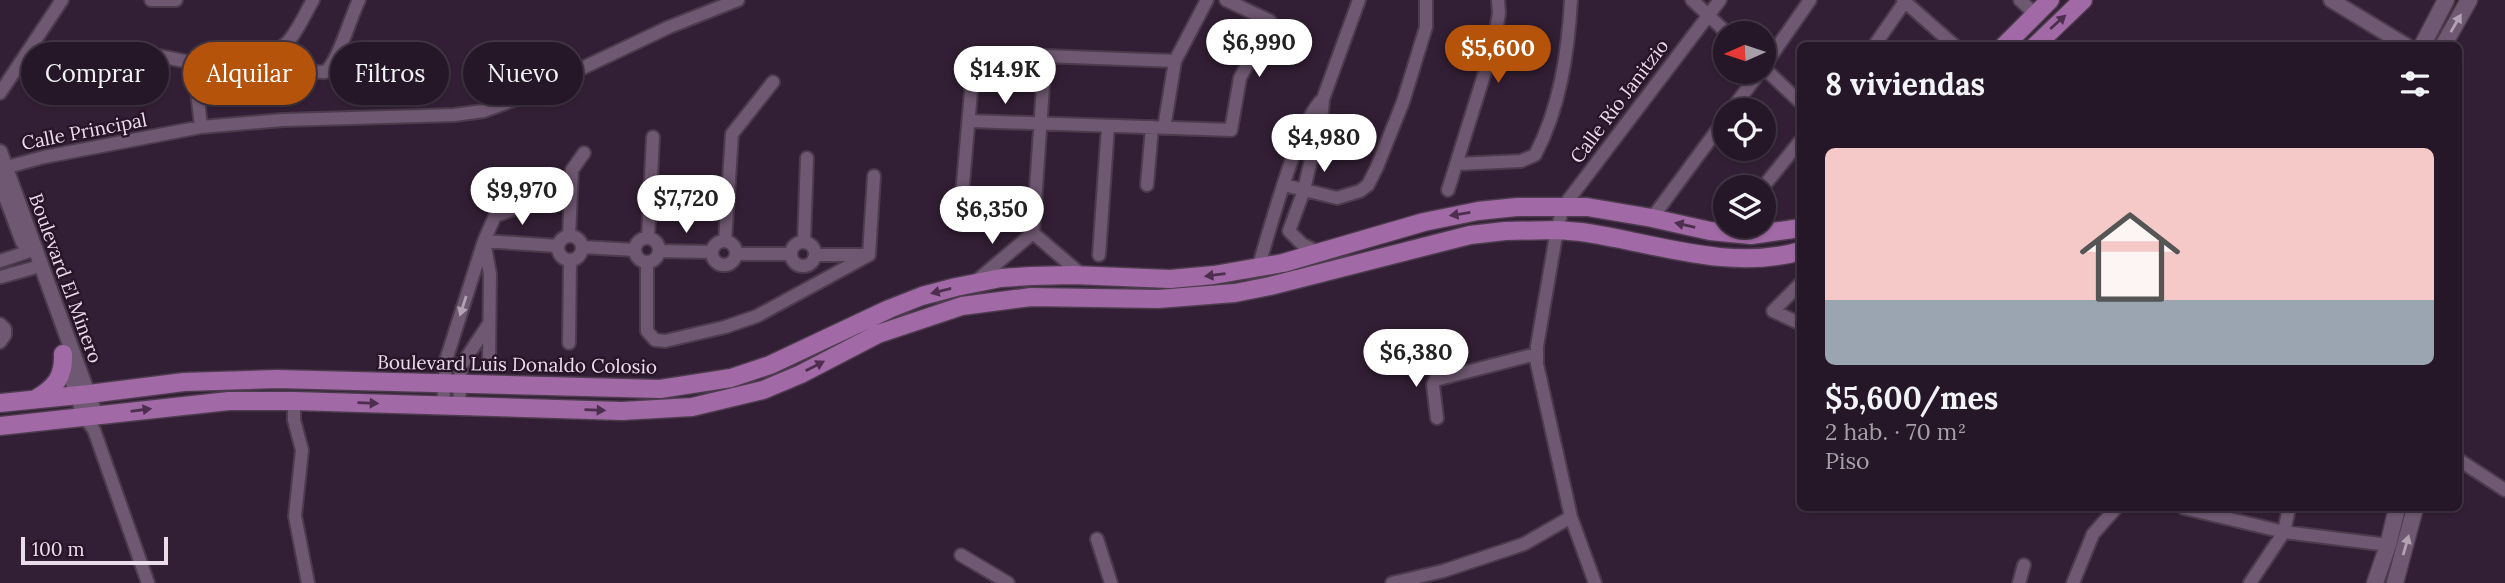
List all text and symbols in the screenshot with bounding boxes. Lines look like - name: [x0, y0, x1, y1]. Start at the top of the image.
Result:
- one-way arrow: [2450, 13, 2462, 32]
- one-way arrow: [2050, 15, 2067, 30]
- pin: $6,990: [1202, 20, 1316, 79]
- north arrow: [1713, 21, 1776, 84]
- map controls: [1713, 21, 1776, 238]
- pin: $5,600: [1441, 25, 1555, 85]
- text: $6,990: [1222, 27, 1296, 56]
- text: $5,600: [1461, 33, 1535, 62]
- street label: Calle Río Janitzio: [1564, 34, 1674, 168]
- chip: Comprar: [21, 42, 169, 105]
- chip: Alquilar: [183, 42, 316, 105]
- chip: Filtros: [330, 42, 449, 105]
- chip: Nuevo: [463, 42, 583, 105]
- pin: $14.9K: [948, 46, 1062, 106]
- text: $14.9K: [970, 54, 1040, 83]
- text: 8 viviendas: [1825, 65, 1985, 103]
- icon: filters: [2396, 65, 2434, 103]
- button: locate: [1713, 98, 1776, 161]
- street label: Calle Principal: [19, 107, 149, 155]
- pin: $4,980: [1267, 114, 1381, 174]
- text: $4,980: [1288, 122, 1360, 151]
- pin: $9,970: [465, 168, 579, 227]
- text: $9,970: [487, 175, 557, 204]
- button: layers: [1713, 175, 1776, 238]
- pin: $7,720: [629, 176, 743, 235]
- text: $7,720: [653, 183, 719, 212]
- pin: $6,350: [935, 187, 1049, 246]
- street label: Boulevard El Minero: [24, 190, 108, 366]
- text: $6,350: [956, 194, 1028, 223]
- icon: home: [2067, 194, 2193, 320]
- one-way arrow: [1448, 209, 1470, 220]
- one-way arrow: [1674, 219, 1696, 230]
- one-way arrow: [1204, 269, 1226, 280]
- one-way arrow: [930, 286, 952, 297]
- one-way arrow: [458, 296, 468, 317]
- pin: $6,380: [1359, 330, 1473, 389]
- text: $6,380: [1379, 337, 1453, 366]
- street label: Boulevard Luis Donaldo Colosio: [377, 350, 657, 378]
- one-way arrow: [806, 361, 826, 373]
- text: $5,600/mes: [1825, 379, 1998, 417]
- one-way arrow: [357, 397, 379, 409]
- one-way arrow: [584, 404, 606, 416]
- one-way arrow: [130, 405, 152, 416]
- text: 2 hab. · 70 m²: [1825, 417, 1966, 446]
- text: Piso: [1825, 446, 1870, 475]
- scale bar: [21, 534, 168, 566]
- one-way arrow: [2401, 535, 2411, 556]
- text: 100 m: [32, 537, 85, 561]

